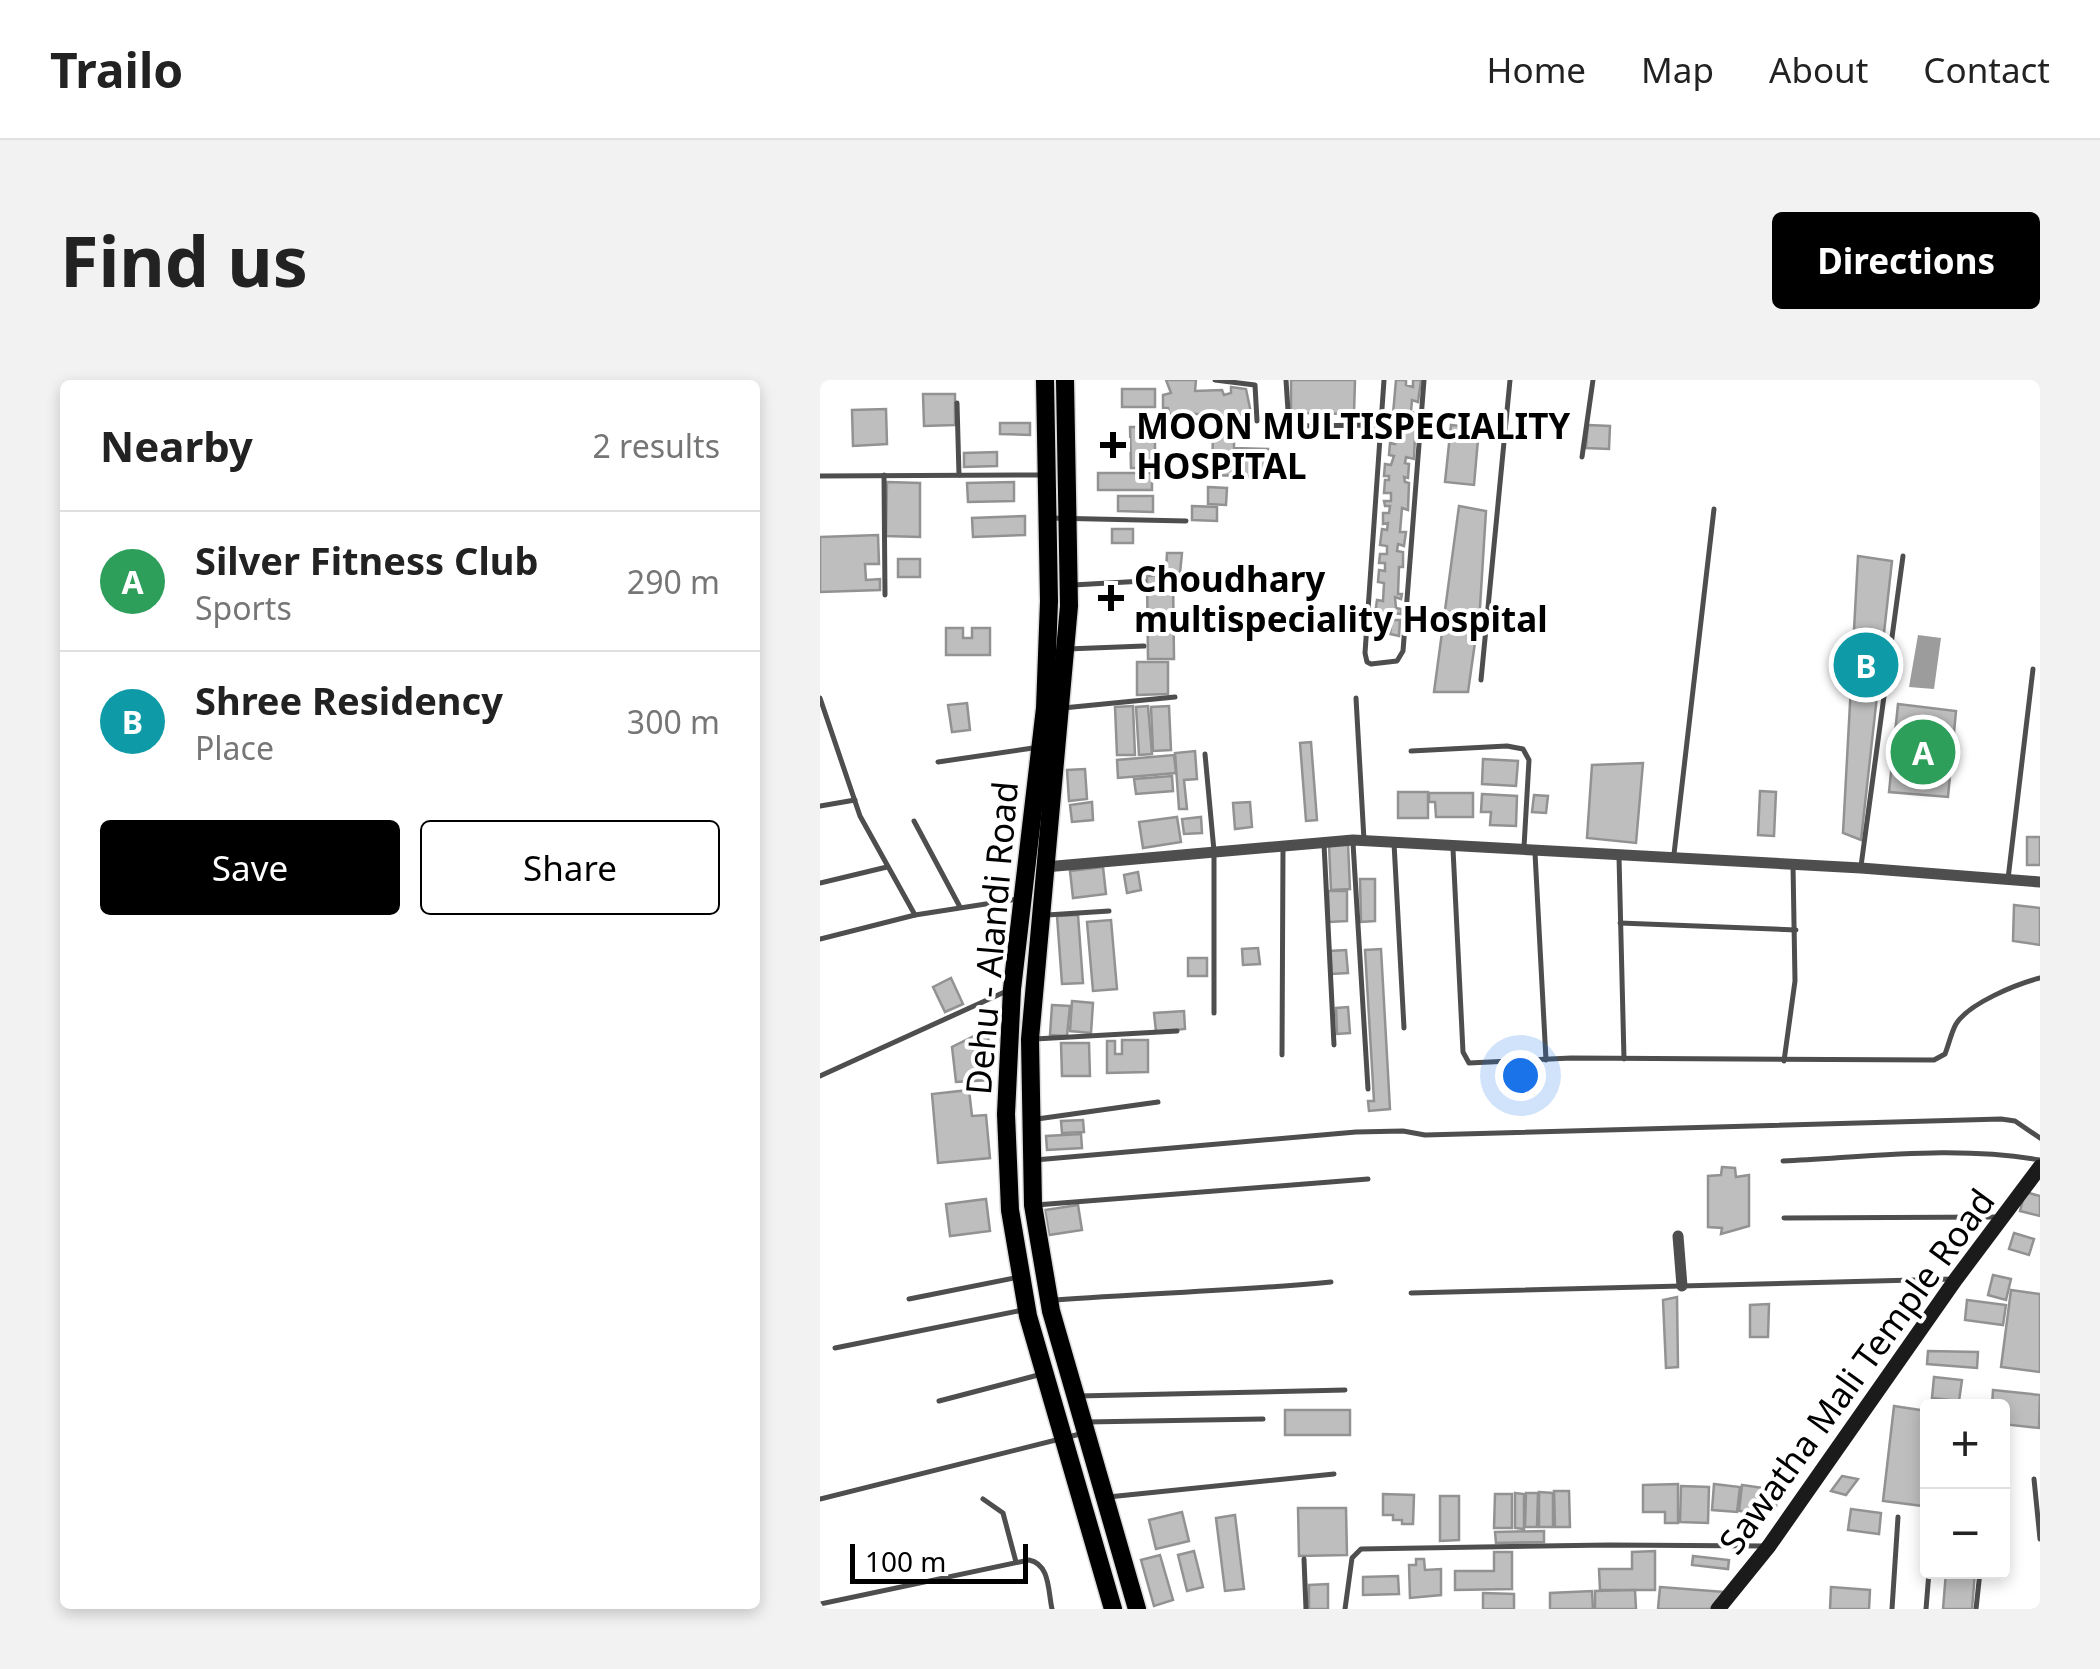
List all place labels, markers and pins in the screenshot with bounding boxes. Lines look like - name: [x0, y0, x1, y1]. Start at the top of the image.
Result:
- place label: MOON MULTISPECIALITY HOSPITAL: [1136, 402, 1570, 489]
- marker: MOON MULTISPECIALITY HOSPITAL: [1100, 432, 1126, 458]
- place label: Choudhary multispeciality Hospital: [1134, 555, 1548, 642]
- marker: Choudhary multispeciality Hospital: [1098, 585, 1124, 611]
- pin: B: [1834, 628, 1898, 702]
- pin: A: [1890, 714, 1956, 790]

